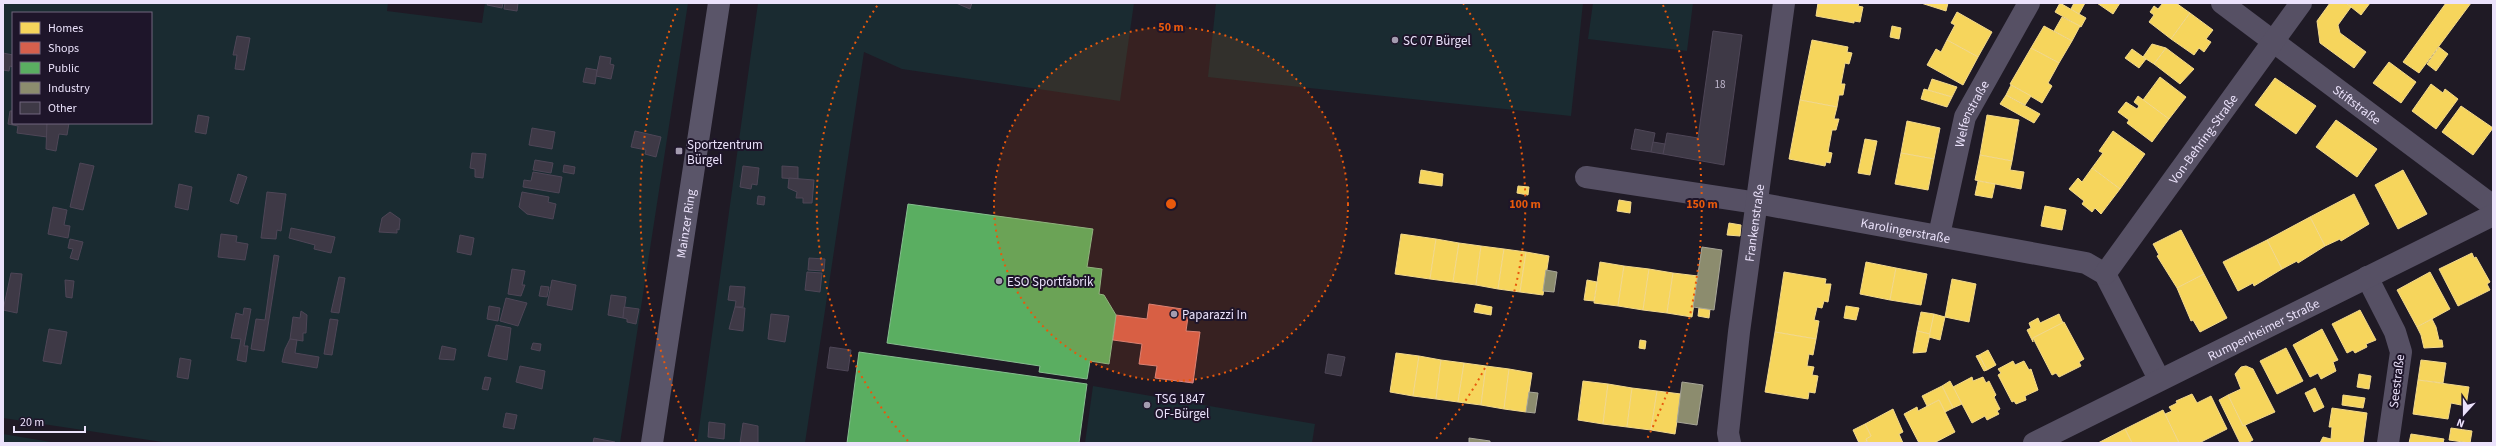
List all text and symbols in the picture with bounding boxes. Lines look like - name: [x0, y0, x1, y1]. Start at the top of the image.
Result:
- legend: [12, 12, 152, 124]
- text: 50 m: [1158, 19, 1184, 36]
- text: Homes: [48, 20, 83, 37]
- place label: SC 07 Bürgel: [1403, 32, 1471, 50]
- marker: SC 07 Bürgel: [1390, 35, 1400, 45]
- text: Shops: [48, 40, 79, 57]
- text: Public: [48, 60, 80, 77]
- house number: 18: [1715, 77, 1726, 92]
- street label: Welfenstraße: [1951, 77, 1994, 149]
- text: Industry: [48, 80, 90, 97]
- street label: Stiftstraße: [2329, 81, 2385, 129]
- street label: Von-Behring-Straße: [2165, 91, 2242, 188]
- text: Other: [48, 100, 78, 117]
- place label: Sportzentrum Bürgel: [687, 136, 763, 169]
- marker: Sportzentrum Bürgel: [674, 146, 684, 156]
- street label: Frankenstraße: [1741, 183, 1769, 263]
- street label: Mainzer Ring: [672, 187, 701, 259]
- text: 100 m: [1509, 196, 1541, 213]
- text: 150 m: [1686, 196, 1718, 213]
- centre of rings: [1164, 197, 1178, 211]
- street label: Karolingerstraße: [1859, 214, 1952, 248]
- place label: ESO Sportfabrik: [1007, 273, 1094, 291]
- marker: ESO Sportfabrik: [994, 276, 1004, 286]
- street label: Rumpenheimer Straße: [2205, 295, 2323, 365]
- place label: Paparazzi In: [1182, 306, 1247, 324]
- marker: Paparazzi In: [1169, 309, 1179, 319]
- street label: Seestraße: [2385, 353, 2409, 409]
- place label: TSG 1847 OF-Bürgel: [1155, 390, 1209, 423]
- north arrow: [2444, 394, 2484, 434]
- marker: TSG 1847 OF-Bürgel: [1142, 400, 1152, 410]
- scale bar: [14, 408, 85, 434]
- text: 20 m: [20, 414, 44, 431]
- text: N: [2454, 415, 2467, 431]

